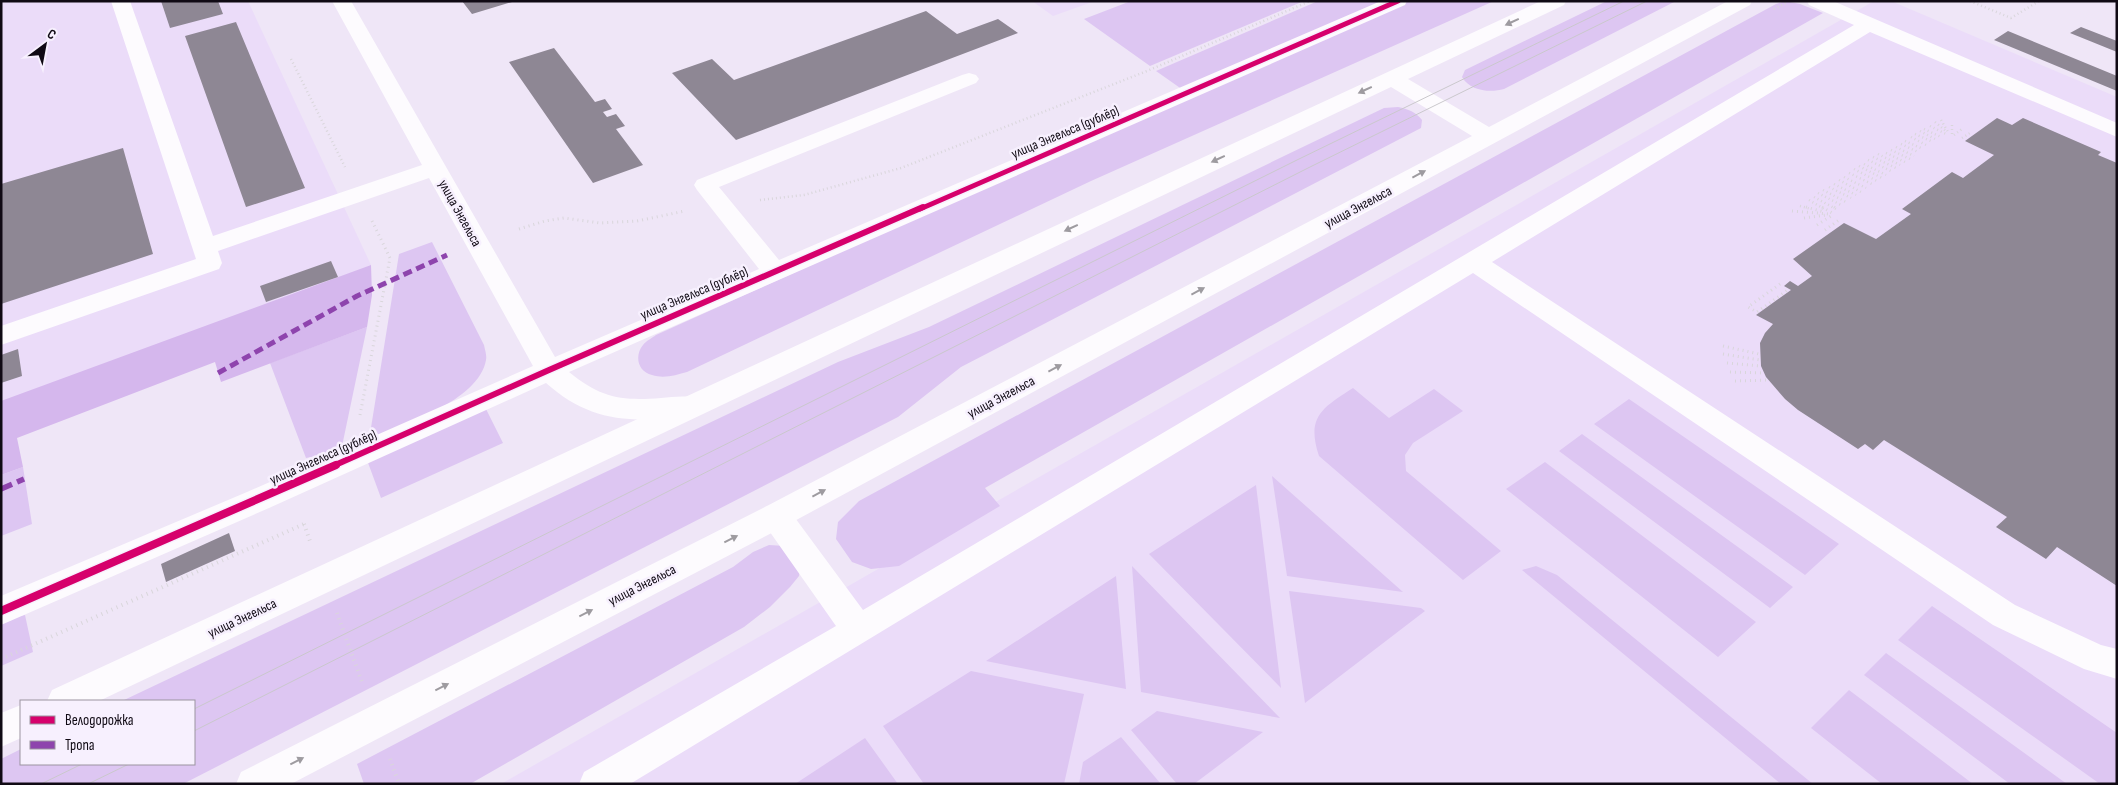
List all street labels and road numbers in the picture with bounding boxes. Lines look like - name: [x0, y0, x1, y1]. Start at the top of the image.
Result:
- street label: улица Энгельса (дублёр): [1009, 102, 1121, 162]
- street label: улица Энгельса: [435, 177, 485, 249]
- street label: улица Энгельса: [1321, 182, 1395, 232]
- street label: улица Энгельса (дублёр): [638, 263, 750, 323]
- street label: улица Энгельса: [964, 372, 1038, 422]
- street label: улица Энгельса (дублёр): [267, 426, 379, 488]
- street label: улица Энгельса: [605, 561, 679, 609]
- street label: улица Энгельса: [205, 595, 279, 641]

